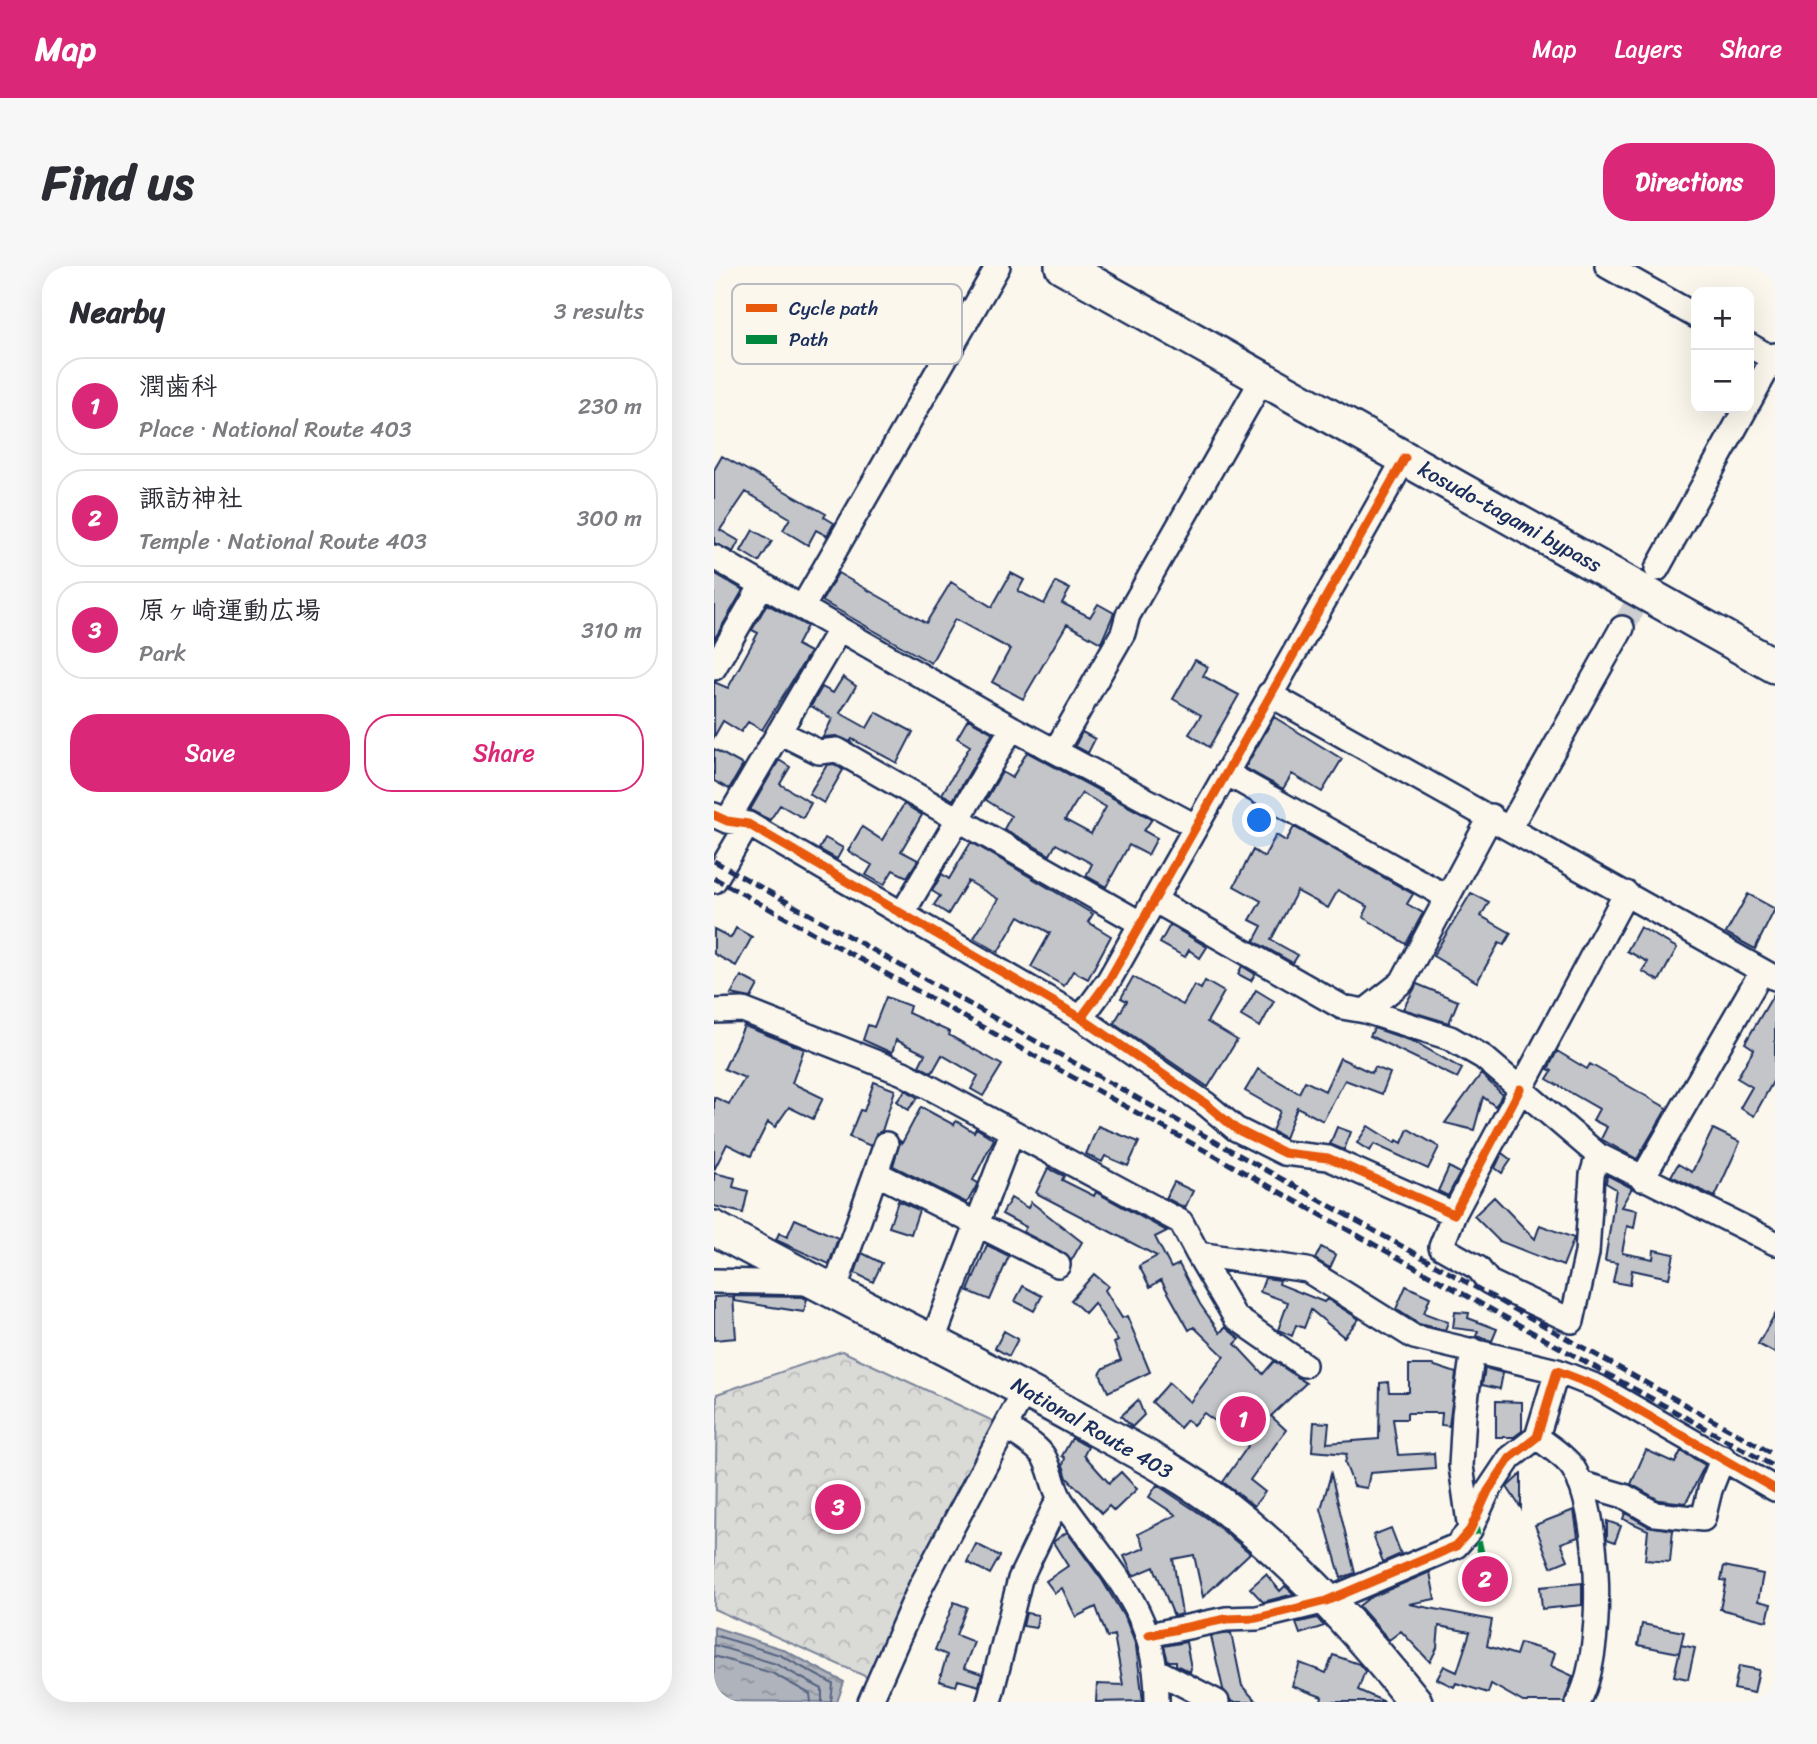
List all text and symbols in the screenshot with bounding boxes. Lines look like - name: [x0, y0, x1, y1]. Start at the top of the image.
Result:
- text: Map: [35, 20, 96, 78]
- text: Map: [1532, 28, 1577, 70]
- text: Layers: [1615, 28, 1682, 70]
- text: Share: [1720, 28, 1782, 70]
- text: Find us: [42, 139, 194, 226]
- button: Directions: [1603, 143, 1775, 221]
- legend: [732, 284, 962, 364]
- text: Nearby: [70, 285, 165, 339]
- map controls: [1691, 287, 1754, 413]
- button: +: [1691, 287, 1754, 350]
- text: 3 results: [554, 291, 644, 332]
- text: Cycle path: [789, 292, 878, 325]
- text: Path: [789, 323, 828, 356]
- button: −: [1691, 350, 1754, 413]
- text: 潤歯科: [139, 363, 217, 409]
- text: 1: [90, 386, 100, 427]
- text: 230 m: [578, 386, 642, 427]
- text: Place · National Route 403: [139, 409, 412, 450]
- street label: kosudo-tagami bypass: [1411, 451, 1609, 584]
- text: 諏訪神社: [139, 475, 243, 521]
- text: 2: [88, 498, 102, 539]
- text: 300 m: [577, 498, 642, 539]
- text: Temple · National Route 403: [139, 521, 427, 562]
- text: 原ヶ崎運動広場: [139, 587, 321, 633]
- text: 3: [89, 610, 101, 651]
- text: 310 m: [581, 610, 642, 651]
- text: Park: [139, 633, 186, 674]
- button: Save: [70, 714, 350, 792]
- button: Share: [364, 714, 644, 792]
- your location: [1242, 803, 1276, 837]
- street label: National Route 403: [1004, 1366, 1181, 1490]
- pin: 1: [1220, 1393, 1266, 1445]
- pin: 3: [815, 1481, 861, 1533]
- pin: 2: [1462, 1553, 1508, 1605]

